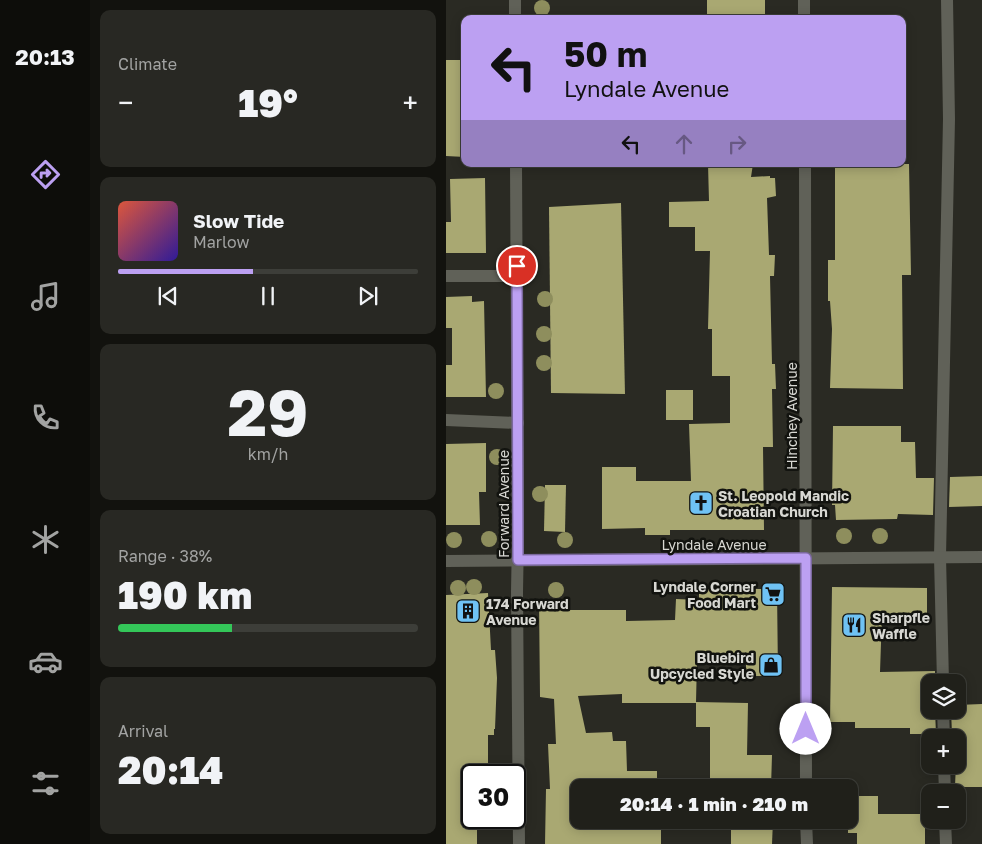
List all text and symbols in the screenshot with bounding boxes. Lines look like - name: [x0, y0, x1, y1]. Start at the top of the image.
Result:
- text: 50 m: [564, 33, 647, 75]
- icon: left: [481, 35, 546, 100]
- text: 20:13: [15, 43, 75, 70]
- text: Climate: [118, 54, 177, 74]
- text: Lyndale Avenue: [564, 75, 729, 102]
- text: 19°: [238, 80, 298, 125]
- text: −: [118, 86, 133, 119]
- text: +: [403, 86, 418, 119]
- icon: left: [617, 130, 645, 158]
- icon: ahead: [670, 130, 698, 158]
- icon: right: [723, 130, 751, 158]
- icon: directions: [28, 157, 63, 192]
- text: Slow Tide: [193, 209, 284, 232]
- text: Marlow: [193, 232, 249, 252]
- pin: [496, 245, 538, 287]
- icon: arrive: [503, 252, 531, 280]
- icon: music: [28, 279, 63, 314]
- icon: previous: [154, 282, 182, 310]
- icon: pause: [254, 282, 282, 310]
- icon: next: [354, 282, 382, 310]
- street label: Hinchey Avenue: [783, 362, 800, 470]
- text: 29: [228, 372, 308, 450]
- icon: phone: [28, 400, 63, 435]
- text: km/h: [248, 444, 288, 464]
- street label: Forward Avenue: [495, 450, 512, 558]
- place label: St. Leopold Mandic Croatian Church: [718, 487, 849, 520]
- church icon: St. Leopold Mandic Croatian Church: [688, 490, 714, 516]
- icon: climate: [28, 522, 63, 557]
- street label: Lyndale Avenue: [661, 536, 767, 553]
- text: Range · 38%: [118, 546, 212, 566]
- text: 190 km: [118, 572, 252, 617]
- place label: Lyndale Corner Food Mart: [653, 578, 757, 611]
- supermarket icon: Lyndale Corner Food Mart: [760, 581, 786, 607]
- place label: 174 Forward Avenue: [486, 595, 569, 628]
- building icon: 174 Forward Avenue: [455, 598, 481, 624]
- place label: Sharpfle Waffle: [872, 609, 930, 642]
- restaurant icon: Sharpfle Waffle: [841, 612, 867, 638]
- icon: car: [28, 644, 63, 679]
- place label: Bluebird Upcycled Style: [650, 649, 754, 682]
- shop icon: Bluebird Upcycled Style: [758, 652, 784, 678]
- map controls: [921, 674, 966, 829]
- button: layers: [921, 674, 966, 719]
- position arrow: [779, 702, 831, 754]
- text: Arrival: [118, 721, 168, 741]
- button: +: [921, 729, 966, 774]
- text: 20:14: [118, 747, 223, 792]
- speed limit sign: 30: [461, 764, 526, 829]
- icon: filters: [28, 766, 63, 801]
- button: −: [921, 784, 966, 829]
- text: 20:14 · 1 min · 210 m: [620, 792, 808, 815]

